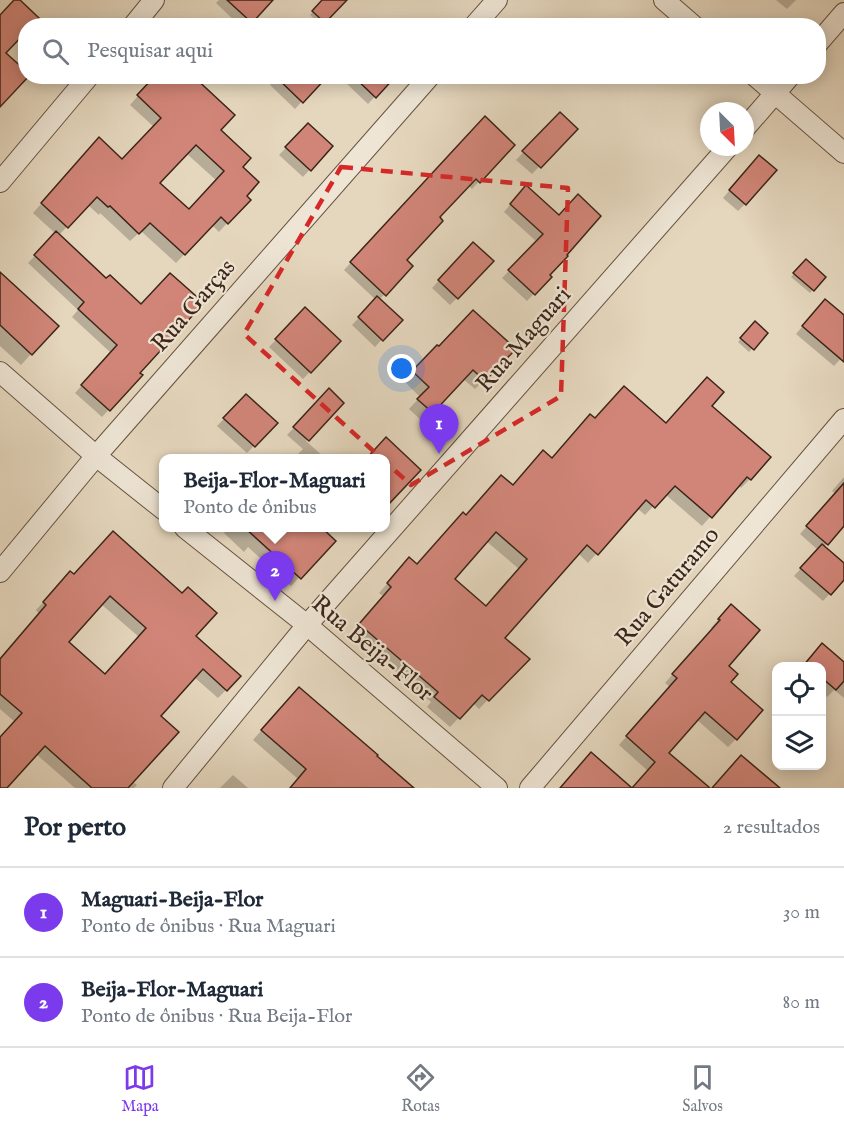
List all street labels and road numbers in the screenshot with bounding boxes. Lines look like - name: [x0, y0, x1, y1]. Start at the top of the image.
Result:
- street label: Rua Garças: [145, 253, 243, 359]
- street label: Rua Maguari: [470, 281, 578, 399]
- street label: Rua Gaturamo: [609, 521, 727, 653]
- street label: Rua Beija-Flor: [305, 589, 440, 709]

